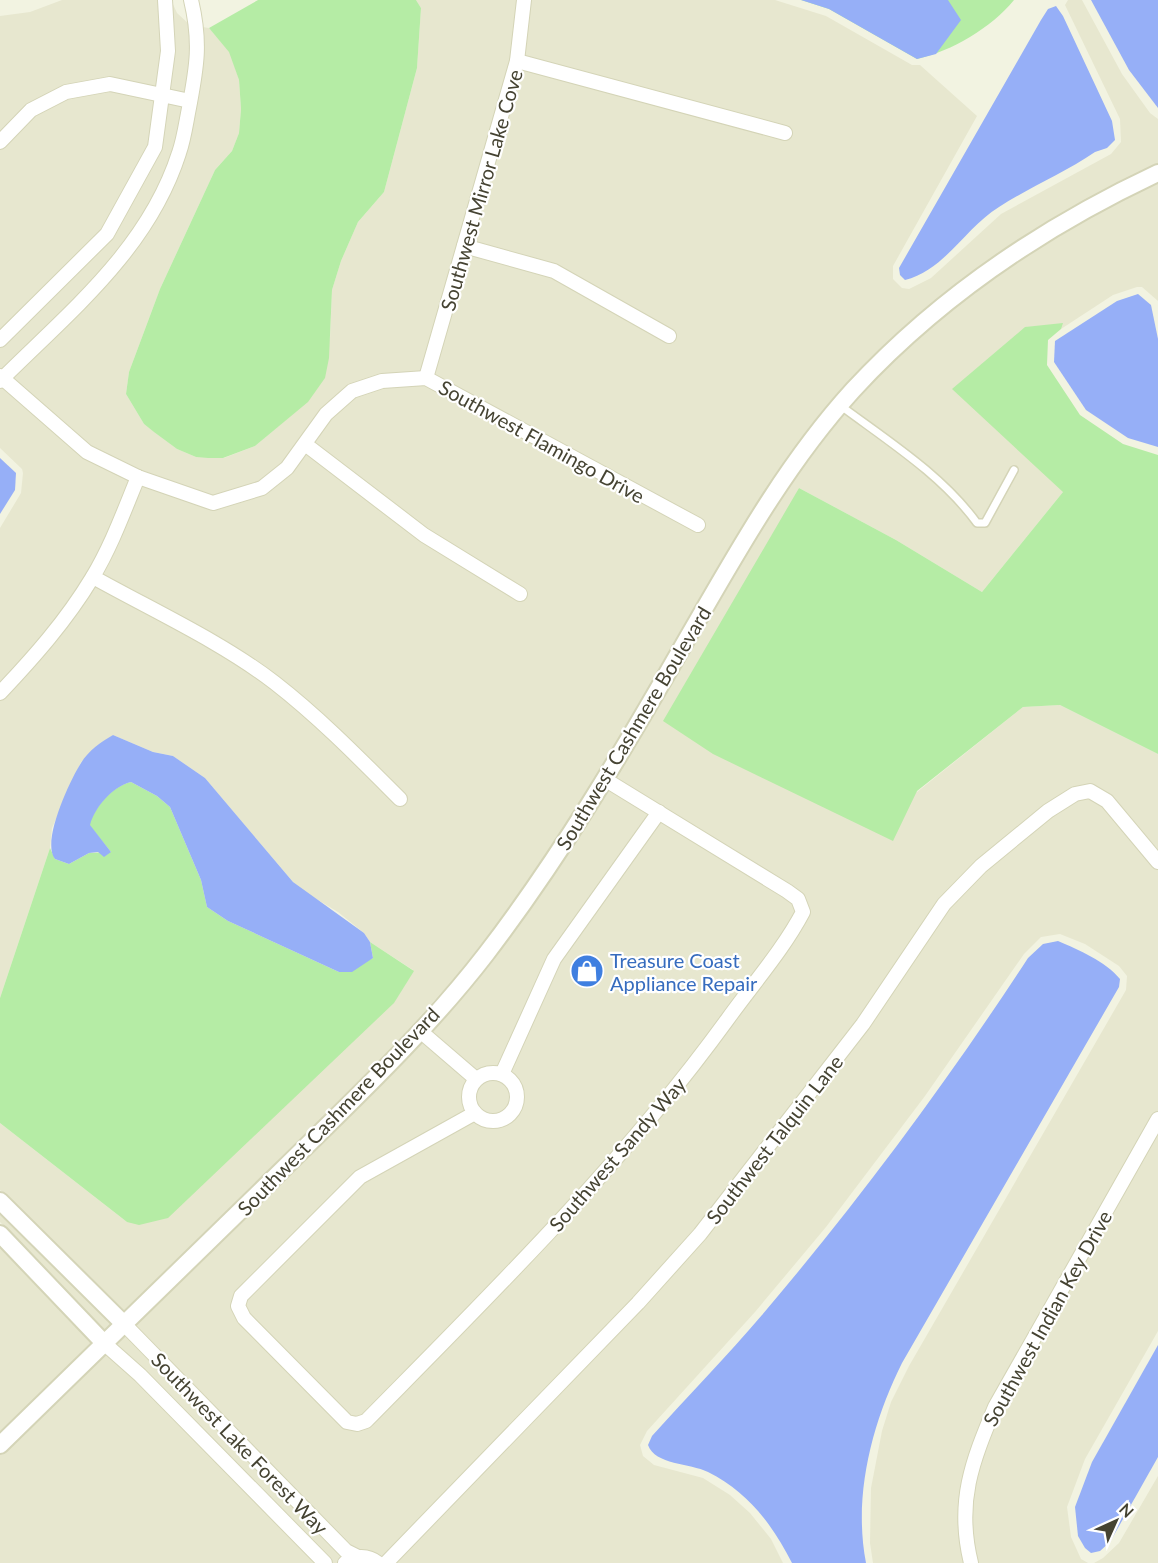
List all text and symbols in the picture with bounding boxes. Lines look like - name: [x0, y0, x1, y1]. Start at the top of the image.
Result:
- street label: Southwest Mirror Lake Cove: [435, 67, 527, 313]
- street label: Southwest Flamingo Drive: [435, 374, 649, 508]
- street label: Southwest Cashmere Boulevard: [551, 602, 715, 854]
- place label: Treasure Coast Appliance Repair: [610, 948, 758, 995]
- shop icon: Treasure Coast Appliance Repair: [569, 953, 605, 989]
- street label: Southwest Cashmere Boulevard: [232, 1002, 444, 1220]
- street label: Southwest Talquin Lane: [701, 1050, 847, 1228]
- street label: Southwest Sandy Way: [544, 1072, 691, 1236]
- street label: Southwest Indian Key Drive: [978, 1206, 1116, 1430]
- street label: Southwest Lake Forest Way: [147, 1347, 334, 1539]
- north arrow: [1086, 1491, 1146, 1551]
- text: N: [1116, 1499, 1138, 1521]

